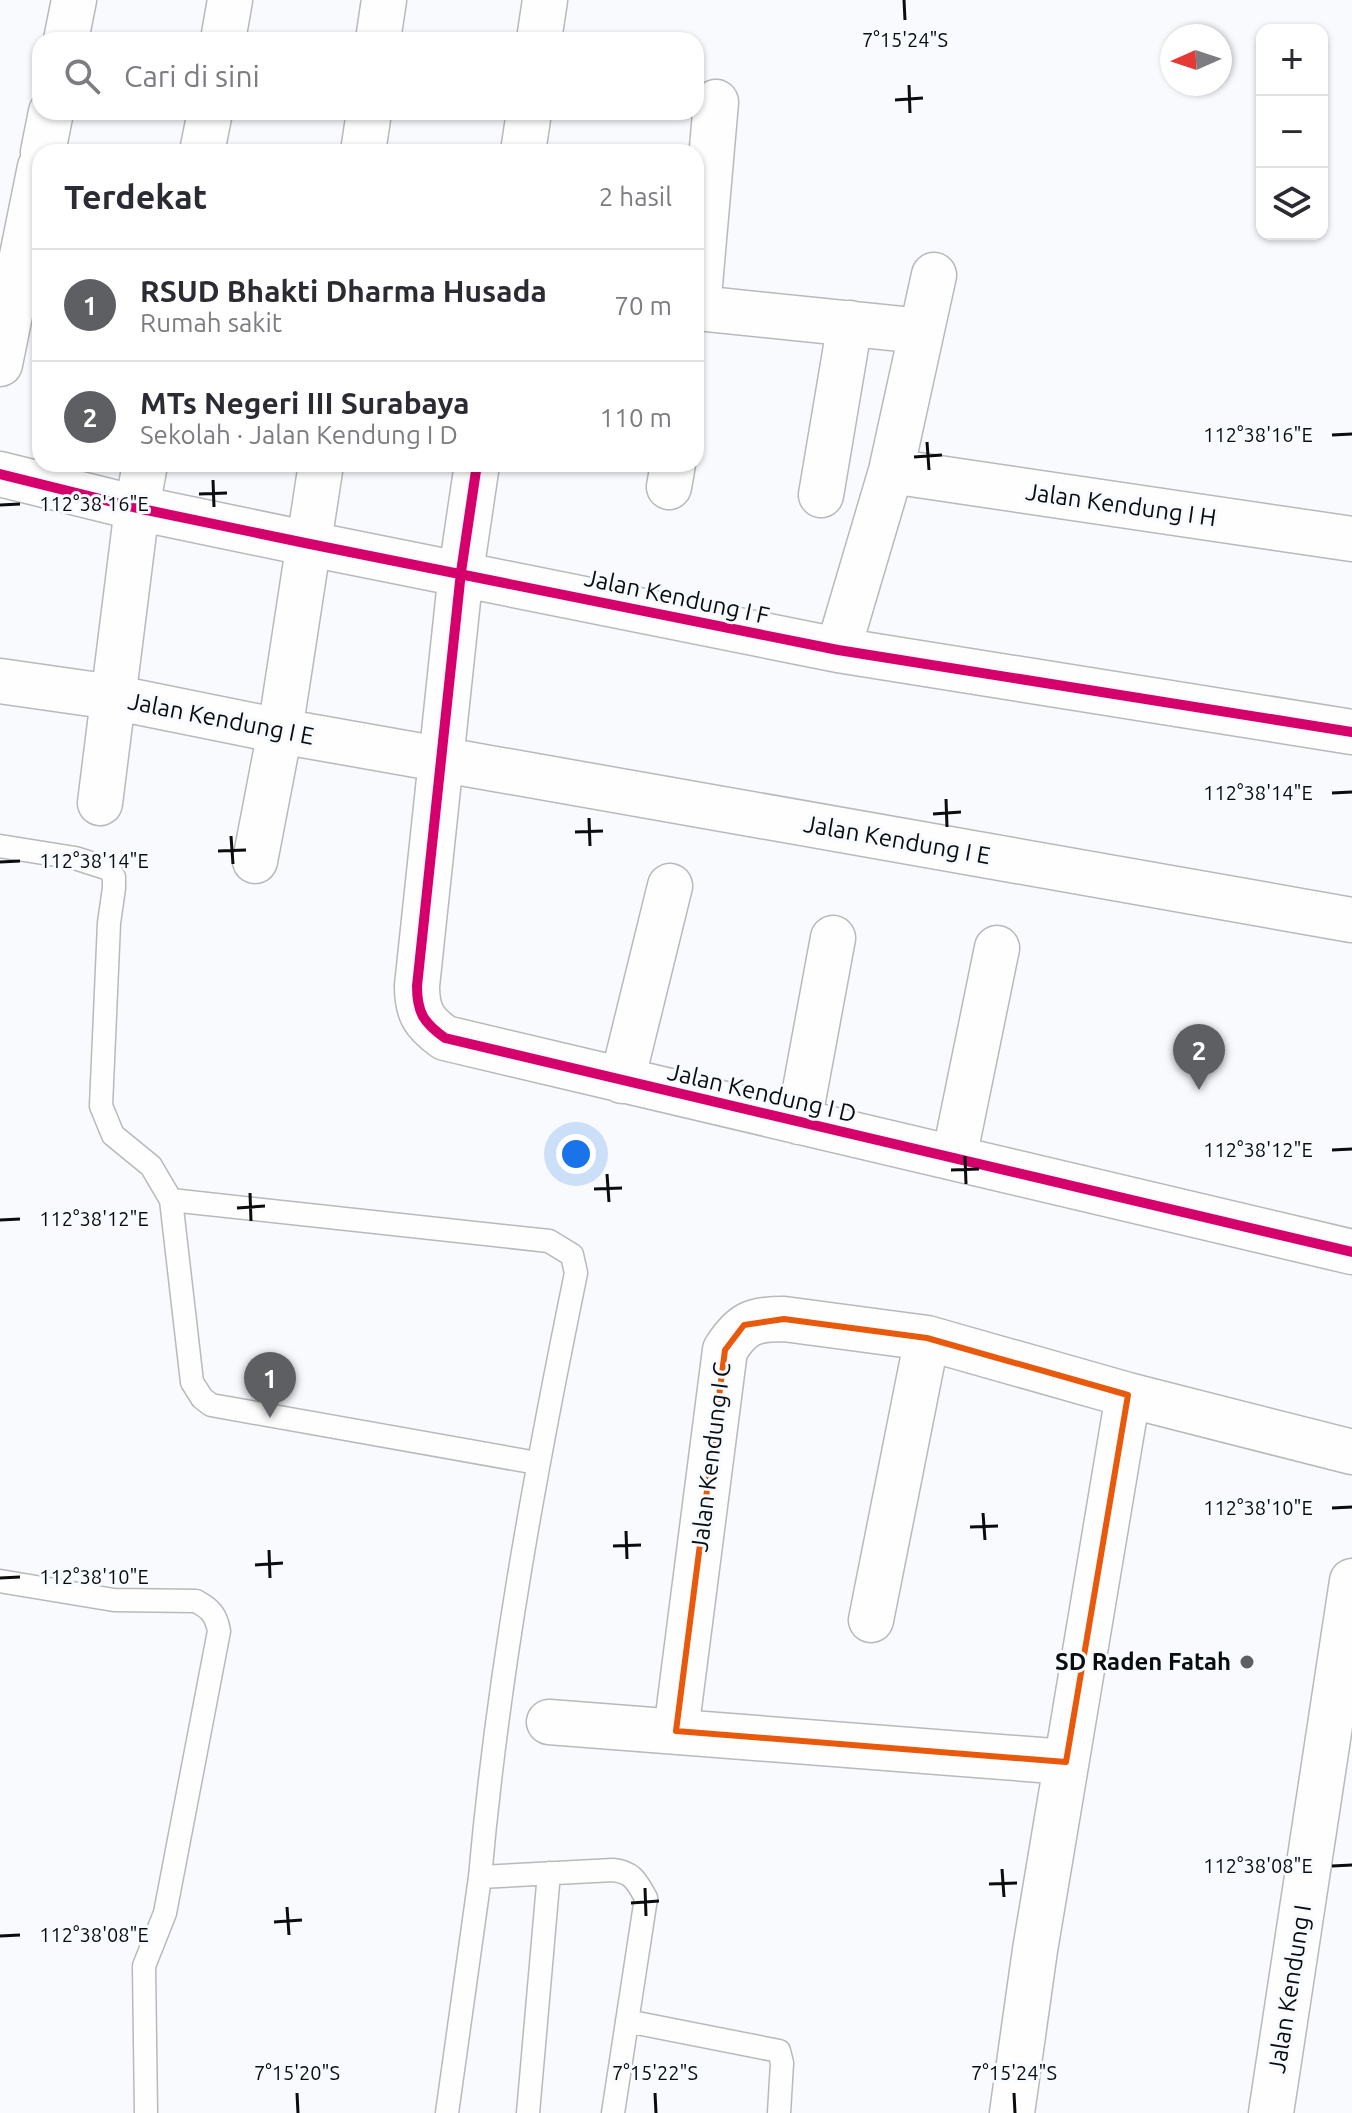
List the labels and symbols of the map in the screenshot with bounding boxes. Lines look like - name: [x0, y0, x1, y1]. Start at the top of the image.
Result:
- north arrow: [1160, 24, 1232, 96]
- text: 7°15'24"S: [862, 28, 948, 51]
- text: 112°38'16"E: [1203, 423, 1313, 446]
- street label: Jalan Kendung I H: [1024, 478, 1218, 531]
- text: 112°38'16"E: [39, 492, 149, 515]
- street label: Jalan Kendung I F: [582, 564, 772, 629]
- street label: Jalan Kendung I E: [126, 687, 316, 750]
- text: 112°38'14"E: [1203, 781, 1313, 804]
- street label: Jalan Kendung I E: [802, 810, 993, 869]
- text: 112°38'14"E: [39, 849, 149, 872]
- pin: 2: [1173, 1024, 1225, 1090]
- street label: Jalan Kendung I D: [665, 1058, 859, 1127]
- your location: [556, 1134, 596, 1174]
- text: 112°38'12"E: [1203, 1138, 1313, 1161]
- text: 112°38'12"E: [39, 1207, 149, 1230]
- pin: 1: [244, 1352, 296, 1418]
- street label: Jalan Kendung I C: [686, 1361, 736, 1553]
- text: 112°38'10"E: [1203, 1496, 1313, 1519]
- text: 112°38'10"E: [39, 1565, 149, 1588]
- place label: SD Raden Fatah: [1055, 1648, 1231, 1675]
- marker: SD Raden Fatah: [1238, 1653, 1256, 1671]
- text: 112°38'08"E: [1203, 1854, 1313, 1877]
- street label: Jalan Kendung I: [1263, 1903, 1316, 2075]
- text: 112°38'08"E: [39, 1923, 149, 1946]
- text: 7°15'20"S: [254, 2061, 340, 2084]
- text: 7°15'22"S: [612, 2061, 698, 2084]
- text: 7°15'24"S: [971, 2061, 1057, 2084]

